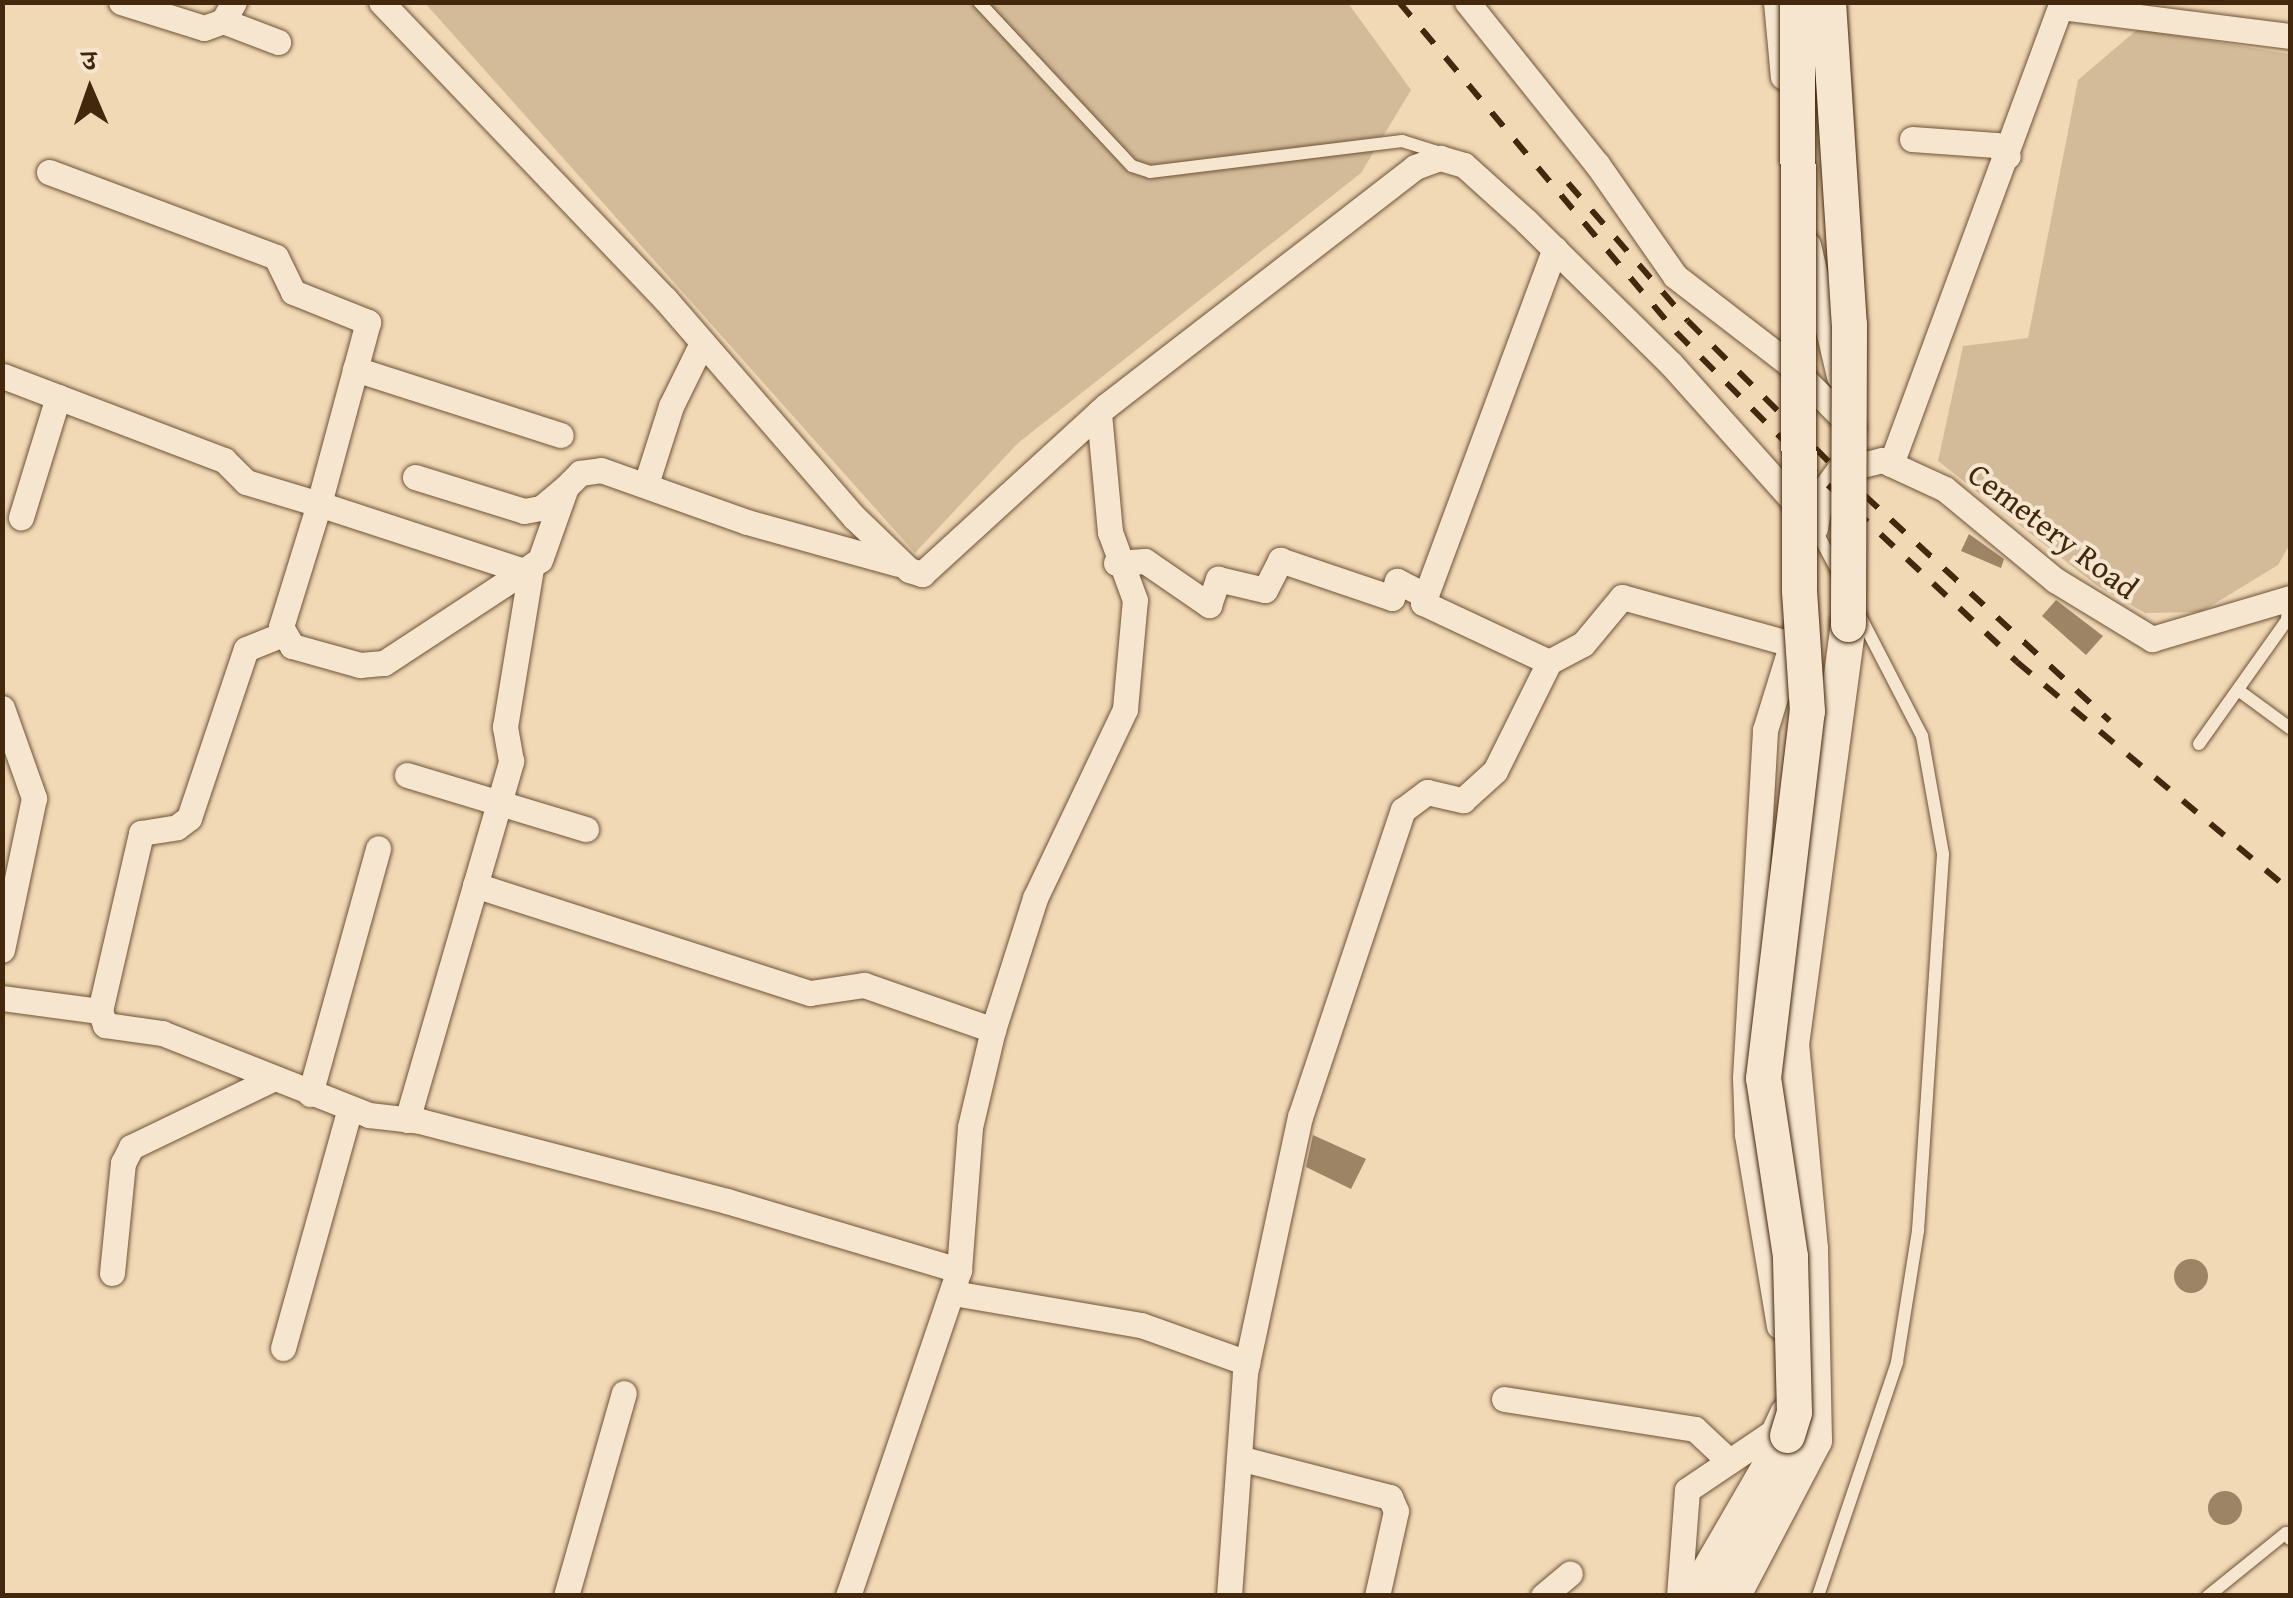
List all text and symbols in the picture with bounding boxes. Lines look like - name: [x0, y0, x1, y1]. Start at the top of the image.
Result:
- text: उ: [81, 39, 97, 80]
- north arrow: [40, 40, 140, 140]
- street label: Cemetery Road: [1960, 455, 2146, 607]

